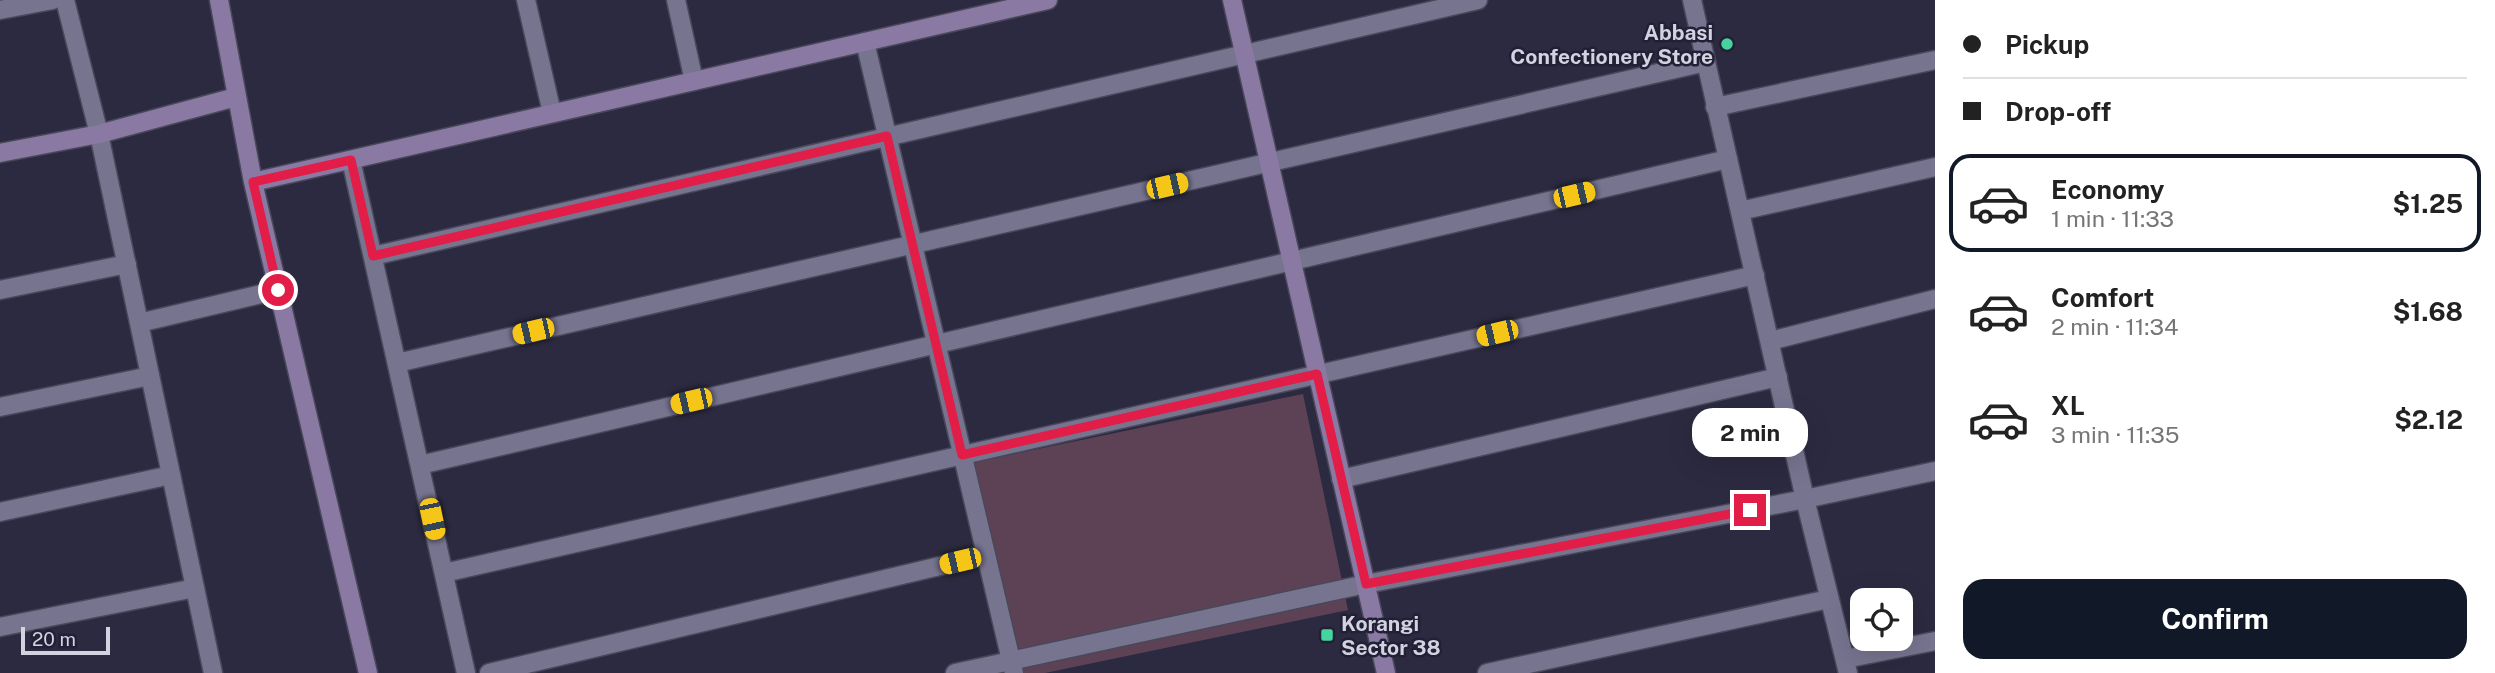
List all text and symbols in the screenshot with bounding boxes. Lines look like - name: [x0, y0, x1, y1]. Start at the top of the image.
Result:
- place label: Abbasi Confectionery Store: [1510, 20, 1713, 69]
- text: Pickup: [2005, 29, 2089, 60]
- marker: Abbasi Confectionery Store: [1719, 36, 1735, 52]
- text: Drop-off: [2005, 96, 2111, 127]
- car: [1145, 171, 1190, 201]
- icon: car: [1967, 172, 2030, 235]
- text: Economy: [2051, 174, 2164, 205]
- car: [1552, 180, 1597, 210]
- text: $1.25: [2393, 188, 2463, 219]
- text: 1 min · 11:33: [2051, 205, 2174, 232]
- route start: [262, 274, 294, 306]
- icon: car: [1967, 280, 2030, 343]
- text: Comfort: [2051, 282, 2154, 313]
- text: $1.68: [2393, 296, 2463, 327]
- text: 2 min · 11:34: [2051, 313, 2178, 340]
- car: [511, 316, 556, 346]
- car: [1475, 318, 1520, 348]
- car: [669, 386, 714, 416]
- icon: car: [1967, 388, 2030, 451]
- text: XL: [2051, 390, 2085, 421]
- text: $2.12: [2394, 404, 2463, 435]
- callout: 2 min: [1692, 408, 1808, 458]
- text: 2 min: [1720, 419, 1780, 446]
- text: 3 min · 11:35: [2051, 421, 2180, 448]
- route end: [1734, 494, 1766, 526]
- car: [418, 496, 447, 542]
- car: [938, 546, 983, 576]
- button: Confirm: [1963, 579, 2467, 659]
- map controls: [1850, 588, 1913, 651]
- button: locate: [1850, 588, 1913, 651]
- place label: Korangi Sector 38: [1341, 611, 1441, 660]
- scale bar: [21, 624, 110, 656]
- marker: Korangi Sector 38: [1319, 627, 1335, 643]
- text: 20 m: [32, 628, 76, 650]

